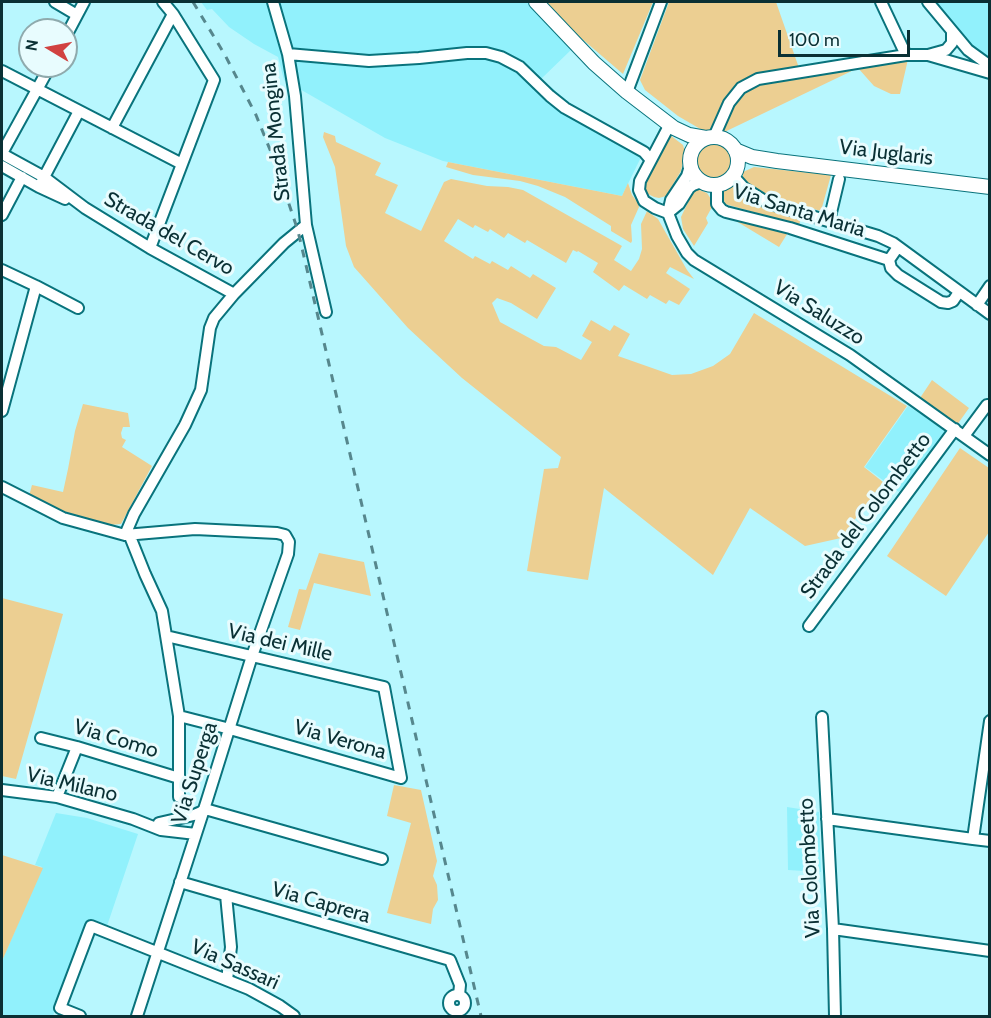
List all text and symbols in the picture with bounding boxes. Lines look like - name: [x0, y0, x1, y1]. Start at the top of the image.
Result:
- north arrow: [18, 18, 78, 78]
- scale bar: [781, 18, 913, 56]
- text: 100 m: [789, 29, 840, 51]
- text: N: [21, 38, 42, 52]
- street label: Strada Mongina: [256, 61, 296, 203]
- street label: Via Juglaris: [838, 135, 934, 171]
- street label: Via Santa Maria: [730, 179, 868, 243]
- street label: Strada del Cervo: [100, 187, 238, 281]
- street label: Via Saluzzo: [769, 275, 869, 351]
- street label: Strada del Colombetto: [795, 428, 937, 604]
- street label: Via dei Mille: [225, 619, 335, 667]
- street label: Via Como: [71, 714, 161, 764]
- street label: Via Verona: [291, 715, 389, 765]
- street label: Via Superga: [167, 719, 223, 827]
- street label: Via Milano: [24, 762, 120, 808]
- street label: Via Colombetto: [794, 797, 826, 939]
- street label: Via Caprera: [269, 877, 373, 929]
- street label: Via Sassari: [187, 934, 283, 996]

